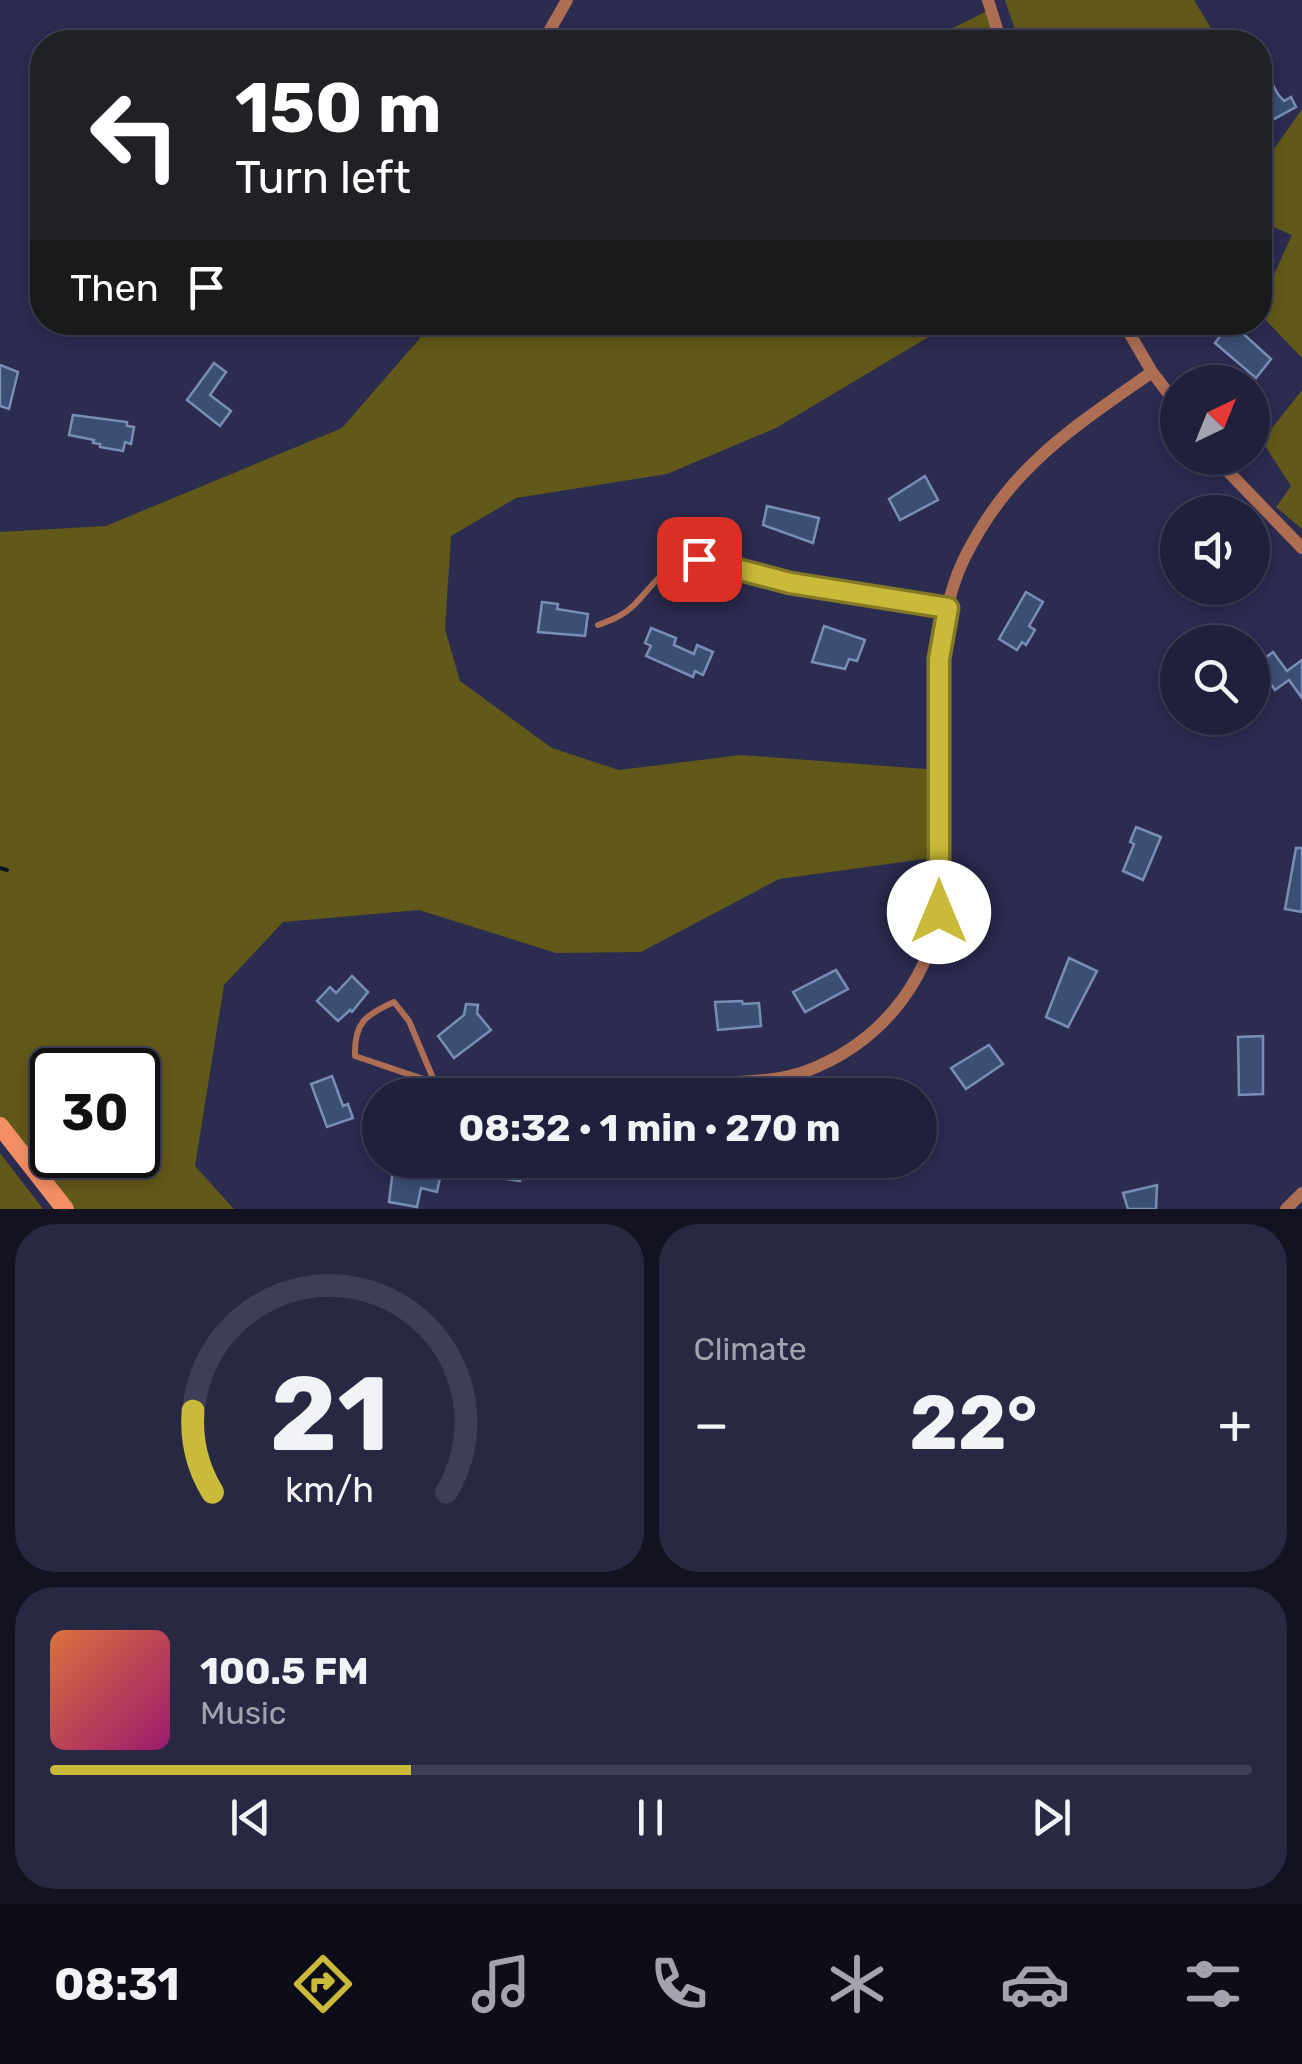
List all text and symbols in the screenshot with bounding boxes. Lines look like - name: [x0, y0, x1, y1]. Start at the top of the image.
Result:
- text: 150 m: [235, 67, 442, 150]
- icon: left: [70, 70, 200, 200]
- text: Turn left: [235, 151, 411, 204]
- icon: arrive: [179, 260, 234, 315]
- text: Then: [70, 265, 159, 311]
- north arrow: [1160, 365, 1270, 475]
- map controls: [1160, 365, 1270, 735]
- button: sound: [1160, 495, 1270, 605]
- pin: [657, 517, 742, 602]
- icon: arrive: [672, 532, 727, 587]
- button: search: [1160, 625, 1270, 735]
- position arrow: [887, 860, 991, 964]
- speed limit sign: 30: [30, 1048, 160, 1178]
- text: 08:32 · 1 min · 270 m: [458, 1105, 841, 1151]
- text: Climate: [694, 1330, 807, 1368]
- text: 21: [270, 1353, 389, 1476]
- text: 22°: [909, 1379, 1038, 1468]
- text: −: [694, 1392, 729, 1457]
- text: +: [1218, 1392, 1252, 1457]
- text: km/h: [285, 1469, 374, 1511]
- text: 100.5 FM: [200, 1648, 369, 1694]
- text: Music: [200, 1694, 286, 1732]
- icon: previous: [223, 1790, 278, 1845]
- icon: pause: [623, 1790, 678, 1845]
- icon: next: [1024, 1790, 1079, 1845]
- icon: directions: [288, 1949, 358, 2019]
- icon: music: [466, 1949, 536, 2019]
- icon: phone: [644, 1949, 714, 2019]
- icon: climate: [822, 1949, 892, 2019]
- icon: car: [1000, 1949, 1070, 2019]
- icon: filters: [1178, 1949, 1248, 2019]
- text: 08:31: [54, 1958, 180, 2011]

